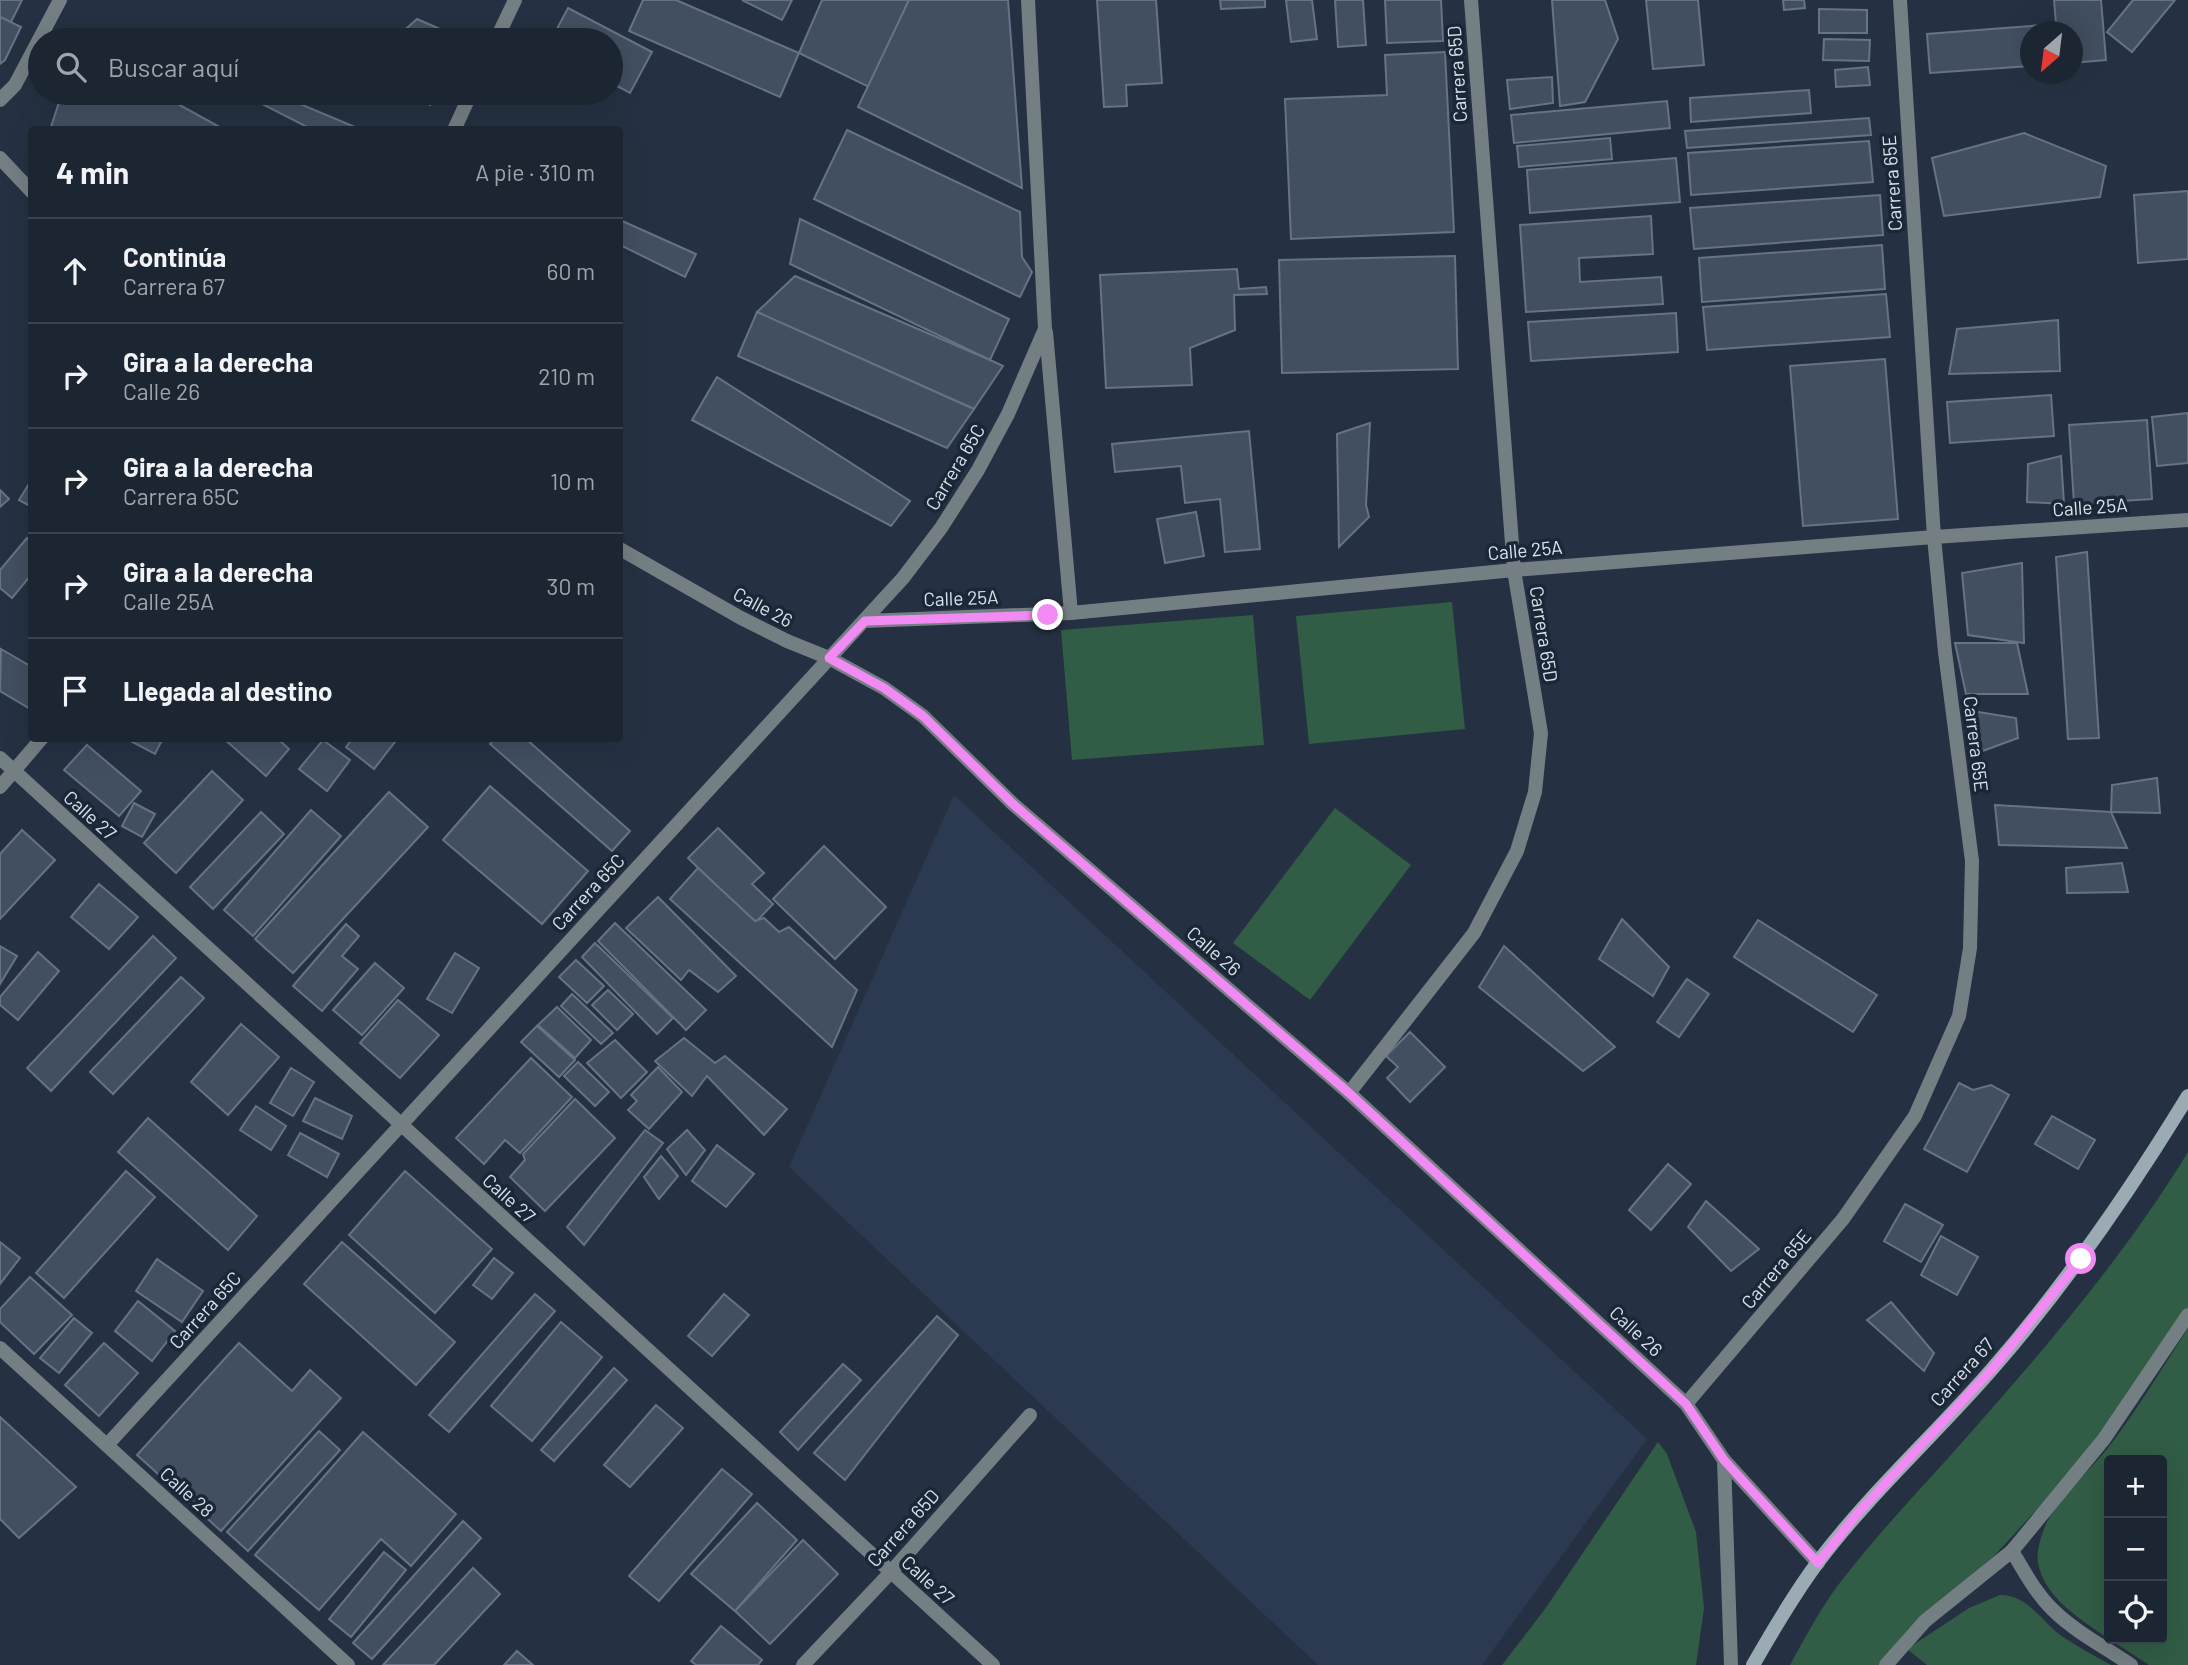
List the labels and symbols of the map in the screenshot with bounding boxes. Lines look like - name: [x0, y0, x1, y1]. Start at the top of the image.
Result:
- north arrow: [2020, 21, 2083, 84]
- street label: Carrera 65D: [1442, 25, 1471, 123]
- street label: Carrera 65E: [1877, 134, 1906, 232]
- street label: Carrera 65C: [920, 419, 989, 514]
- street label: Calle 25A: [2052, 492, 2128, 521]
- street label: Calle 25A: [1486, 535, 1563, 564]
- street label: Calle 26: [730, 581, 797, 632]
- street label: Carrera 65D: [1526, 584, 1563, 683]
- street label: Calle 25A: [923, 585, 999, 610]
- route end: [1032, 599, 1063, 630]
- street label: Carrera 65E: [1959, 695, 1994, 793]
- street label: Calle 27: [59, 785, 121, 844]
- street label: Carrera 65C: [546, 849, 629, 935]
- street label: Calle 26: [1183, 921, 1246, 980]
- street label: Calle 27: [478, 1168, 540, 1227]
- street label: Carrera 65E: [1736, 1224, 1815, 1313]
- route start: [2065, 1243, 2096, 1274]
- street label: Carrera 65C: [164, 1266, 245, 1353]
- street label: Calle 26: [1605, 1300, 1667, 1361]
- street label: Carrera 67: [1925, 1333, 1998, 1411]
- street label: Calle 28: [156, 1462, 219, 1522]
- street label: Carrera 65D: [862, 1484, 944, 1571]
- street label: Calle 27: [897, 1550, 959, 1609]

